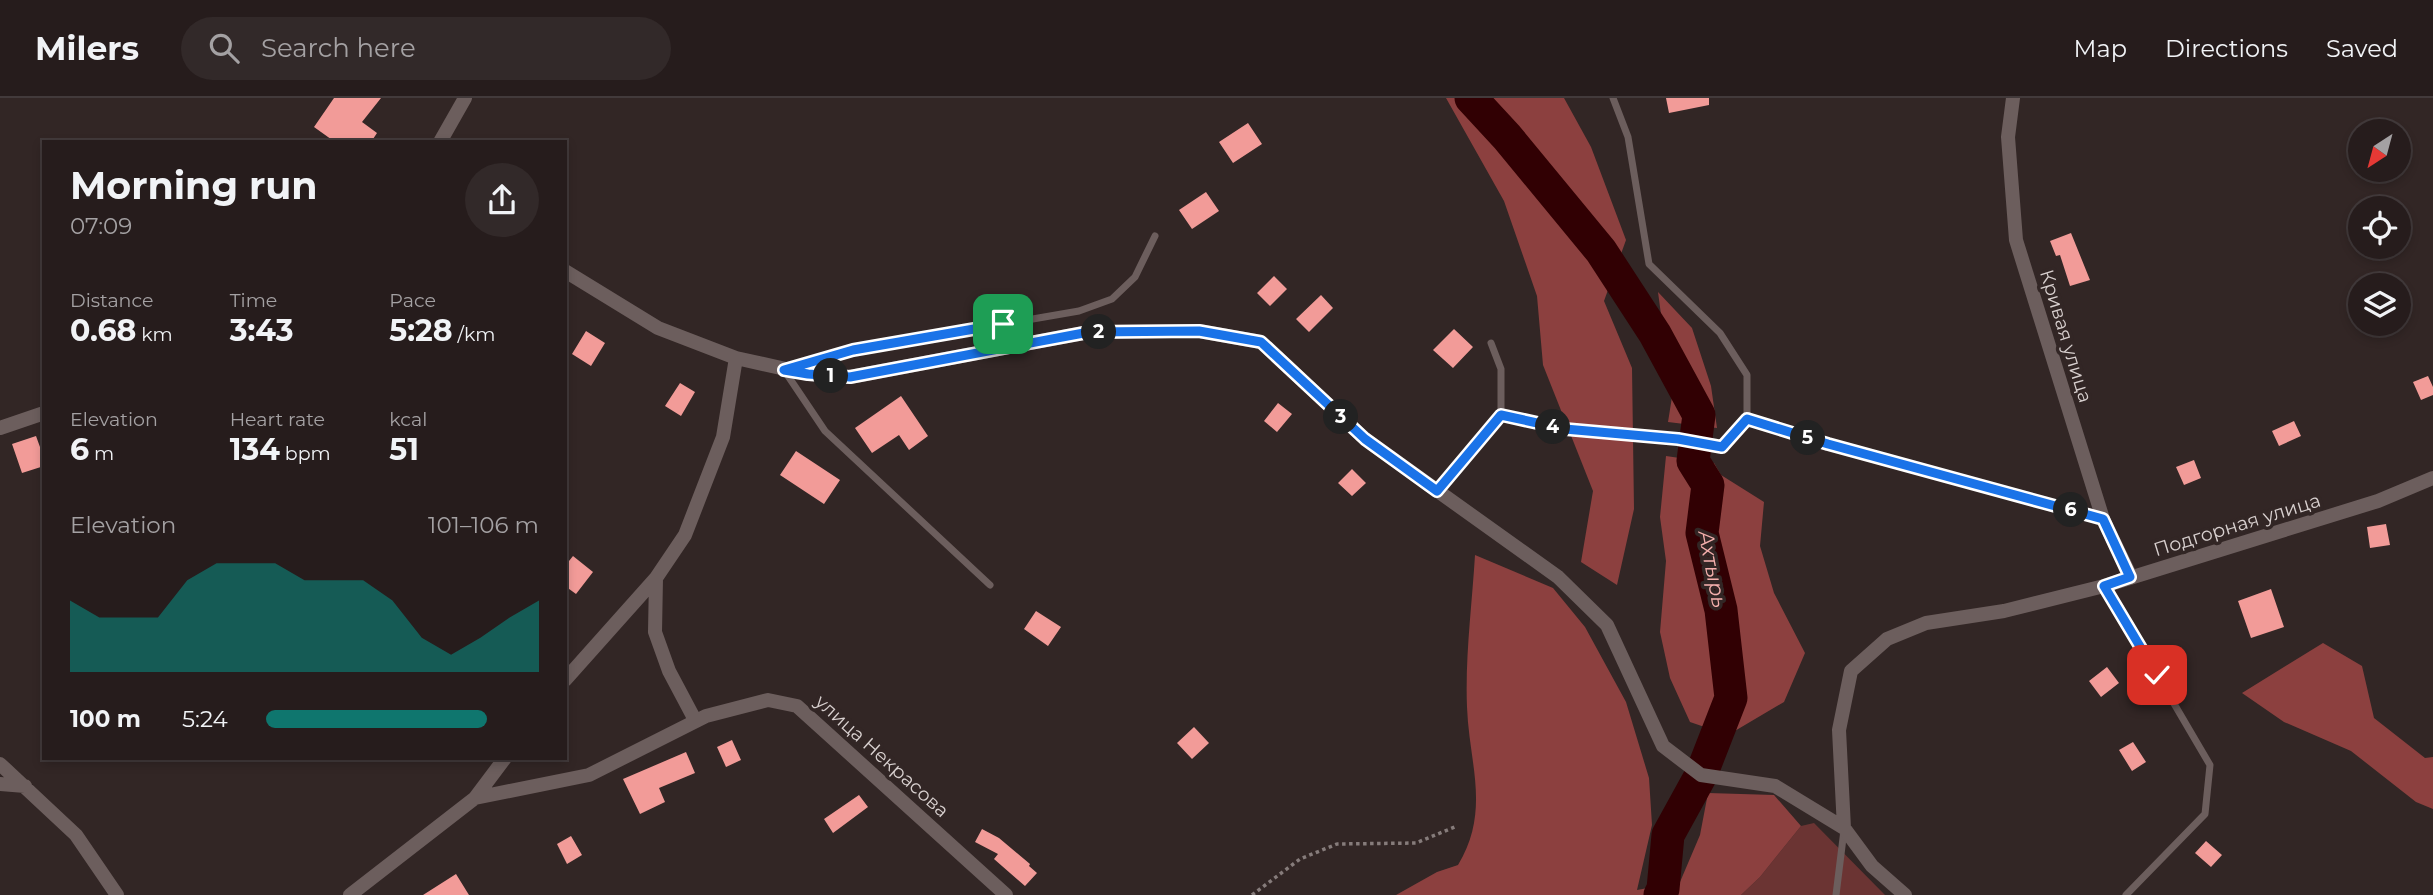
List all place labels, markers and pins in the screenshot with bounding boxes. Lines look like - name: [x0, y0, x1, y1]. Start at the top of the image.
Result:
- pin: [973, 294, 1033, 354]
- pin: 2: [1082, 314, 1116, 350]
- pin: 1: [814, 358, 848, 394]
- pin: 3: [1324, 400, 1358, 434]
- pin: 4: [1536, 410, 1570, 444]
- pin: 5: [1790, 420, 1826, 456]
- pin: 6: [2054, 492, 2088, 528]
- pin: [2127, 645, 2187, 705]

